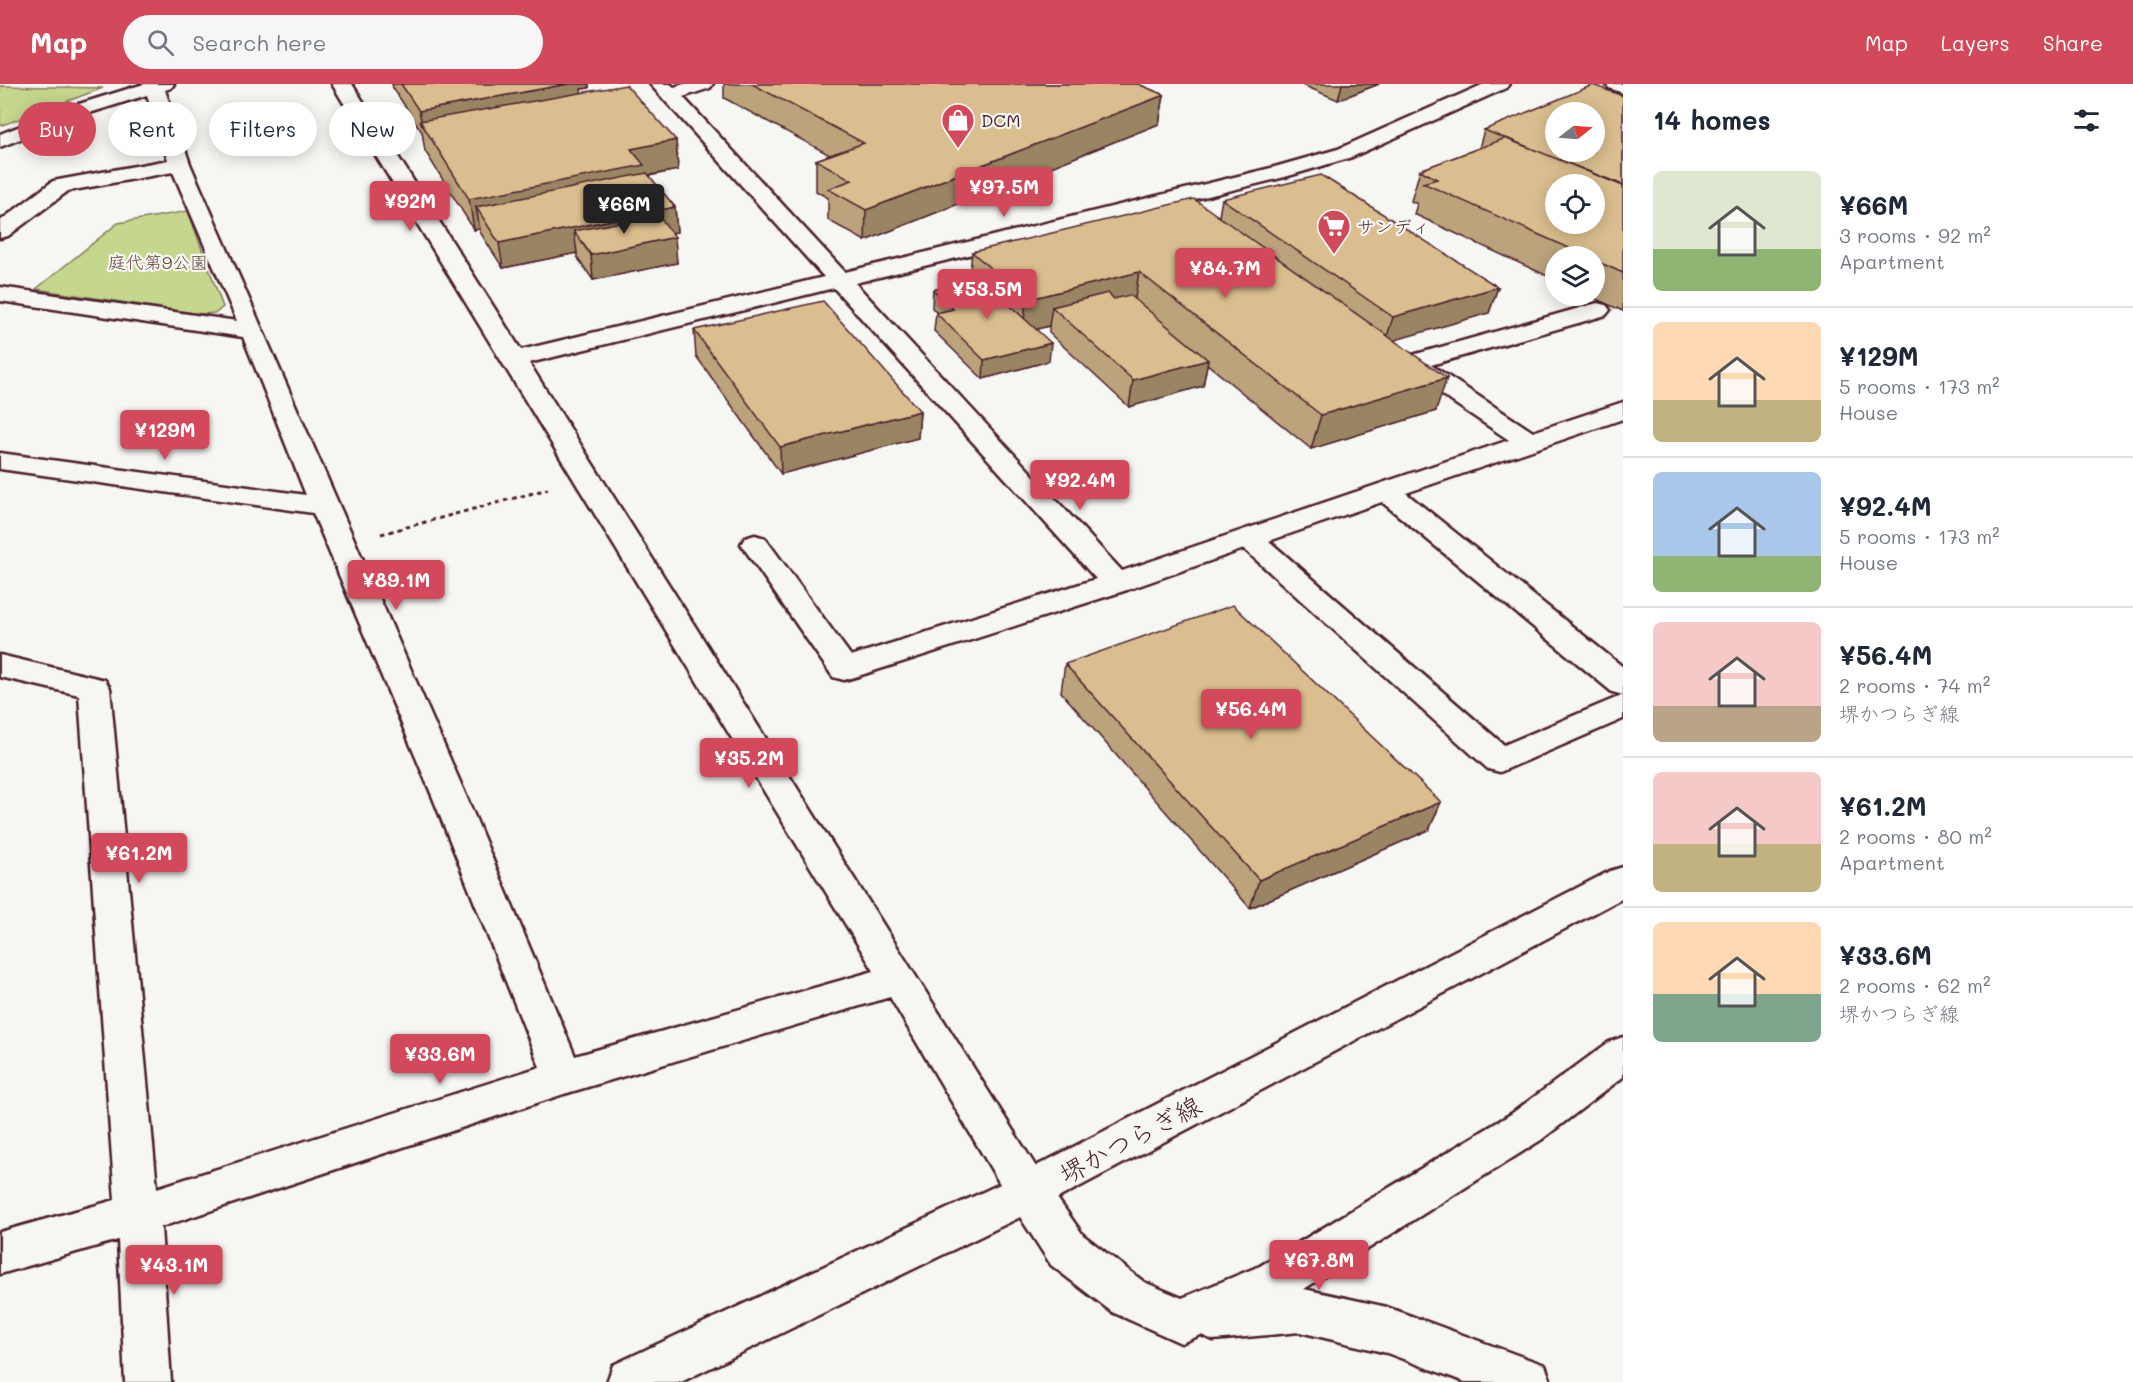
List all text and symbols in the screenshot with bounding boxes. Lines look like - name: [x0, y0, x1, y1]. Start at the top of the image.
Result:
- search box: [123, 15, 543, 69]
- text: Map: [30, 24, 87, 60]
- icon: search: [144, 26, 177, 59]
- text: Search here: [192, 28, 326, 57]
- text: Map: [1865, 29, 1908, 56]
- text: Layers: [1941, 29, 2010, 56]
- text: Share: [2043, 29, 2103, 56]
- chip: Buy: [18, 102, 96, 156]
- chip: Rent: [108, 102, 197, 156]
- chip: Filters: [209, 102, 317, 156]
- chip: New: [329, 102, 416, 156]
- shop icon: DCM: [940, 102, 976, 149]
- north arrow: [1545, 102, 1605, 162]
- map controls: [1545, 102, 1605, 306]
- text: 14 homes: [1653, 103, 1771, 137]
- icon: filters: [2070, 104, 2103, 137]
- place label: DCM: [981, 108, 1021, 132]
- pin: ¥97.5M: [955, 167, 1053, 218]
- text: ¥97.5M: [969, 173, 1039, 199]
- button: locate: [1545, 174, 1605, 234]
- pin: ¥92M: [374, 181, 446, 232]
- pin: ¥66M: [588, 184, 660, 235]
- text: ¥92M: [384, 187, 436, 213]
- text: ¥66M: [1839, 188, 1909, 222]
- text: ¥66M: [597, 190, 651, 216]
- icon: home: [1701, 195, 1773, 267]
- supermarket icon: サンディ: [1316, 208, 1352, 255]
- place label: サンディ: [1357, 214, 1430, 238]
- text: 3 rooms · 92 m²: [1839, 222, 1991, 248]
- button: layers: [1545, 246, 1605, 306]
- pin: ¥84.7M: [1176, 248, 1274, 299]
- text: Apartment: [1839, 248, 1945, 274]
- park label: 庭代第9公園: [108, 250, 208, 274]
- text: ¥84.7M: [1189, 254, 1261, 280]
- pin: ¥53.5M: [938, 269, 1036, 320]
- text: ¥53.5M: [952, 275, 1022, 301]
- text: ¥129M: [1839, 339, 1919, 373]
- icon: home: [1701, 346, 1773, 418]
- text: 5 rooms · 173 m²: [1839, 373, 2000, 399]
- text: House: [1839, 399, 1898, 425]
- pin: ¥129M: [123, 410, 207, 461]
- text: ¥129M: [134, 416, 196, 442]
- pin: ¥92.4M: [1031, 460, 1129, 511]
- text: ¥92.4M: [1044, 466, 1116, 492]
- text: ¥92.4M: [1839, 489, 1932, 523]
- icon: home: [1701, 496, 1773, 568]
- text: 5 rooms · 173 m²: [1839, 523, 2000, 549]
- text: House: [1839, 549, 1898, 575]
- pin: ¥89.1M: [347, 560, 445, 611]
- text: ¥89.1M: [362, 566, 430, 592]
- text: ¥56.4M: [1839, 638, 1932, 672]
- icon: home: [1701, 646, 1773, 718]
- text: 2 rooms · 74 m²: [1839, 672, 1990, 698]
- pin: ¥56.4M: [1202, 689, 1300, 740]
- text: ¥56.4M: [1215, 695, 1287, 721]
- text: 堺かつらぎ線: [1839, 700, 1959, 726]
- pin: ¥35.2M: [700, 738, 798, 789]
- text: ¥35.2M: [714, 744, 784, 770]
- text: ¥61.2M: [1839, 789, 1927, 823]
- icon: home: [1701, 796, 1773, 868]
- text: 2 rooms · 80 m²: [1839, 823, 1992, 849]
- pin: ¥61.2M: [90, 833, 188, 884]
- text: ¥61.2M: [105, 839, 173, 865]
- text: Apartment: [1839, 849, 1945, 875]
- text: ¥33.6M: [1839, 938, 1932, 972]
- icon: home: [1701, 946, 1773, 1018]
- text: 2 rooms · 62 m²: [1839, 972, 1991, 998]
- text: 堺かつらぎ線: [1839, 1000, 1959, 1026]
- pin: ¥33.6M: [391, 1034, 489, 1085]
- text: ¥33.6M: [404, 1040, 476, 1066]
- street label: 堺かつらぎ線: [1053, 1087, 1207, 1191]
- pin: ¥67.8M: [1270, 1240, 1368, 1291]
- pin: ¥43.1M: [125, 1245, 223, 1296]
- text: ¥67.8M: [1283, 1246, 1355, 1272]
- text: ¥43.1M: [140, 1251, 208, 1277]

